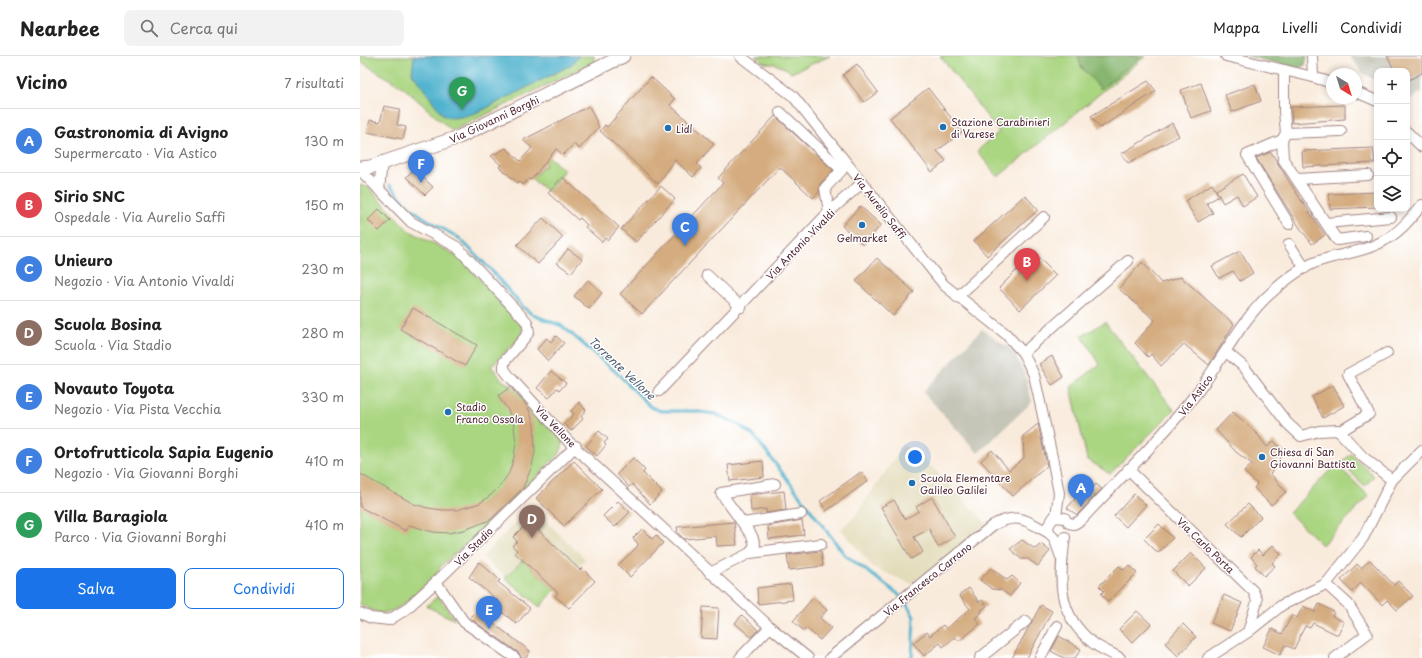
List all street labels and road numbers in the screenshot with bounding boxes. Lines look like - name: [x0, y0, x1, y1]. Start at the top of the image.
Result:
- street label: Via Giovanni Borghi: [447, 92, 541, 146]
- street label: Via Aurelio Saffi: [850, 170, 910, 242]
- street label: Via Antonio Vivaldi: [762, 205, 838, 283]
- street label: Via Astico: [1174, 371, 1216, 419]
- street label: Via Vellone: [532, 402, 580, 450]
- street label: Via Carlo Porta: [1174, 514, 1239, 577]
- street label: Via Stadio: [450, 523, 496, 569]
- street label: Via Francesco Carrano: [880, 538, 975, 619]

